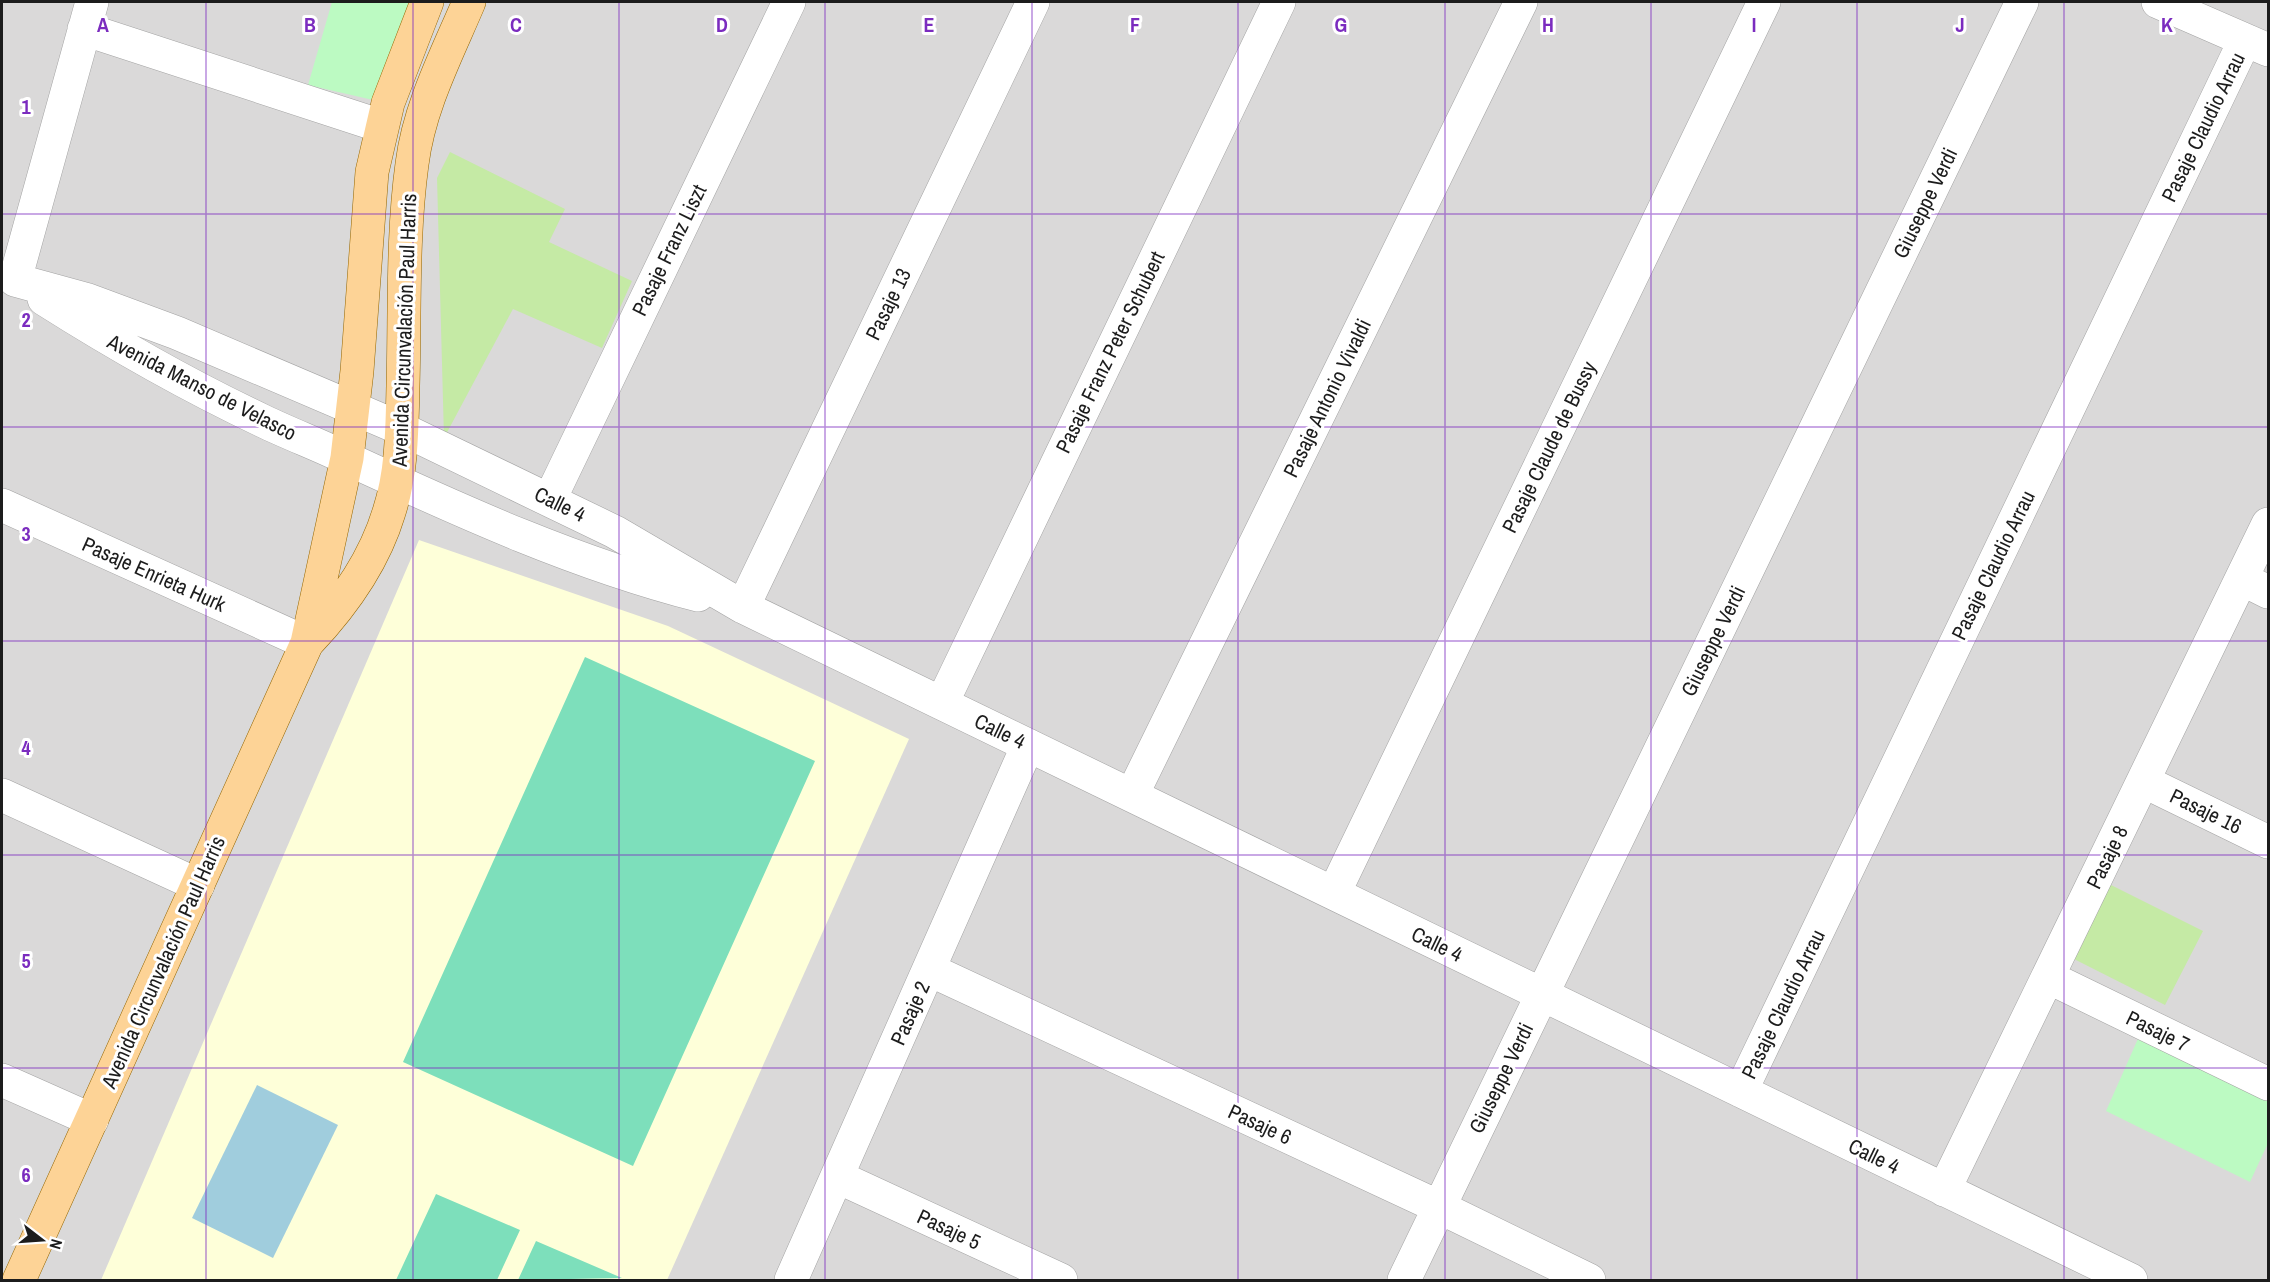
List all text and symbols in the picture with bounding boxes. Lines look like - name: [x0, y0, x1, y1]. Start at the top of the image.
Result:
- text: A: [97, 11, 109, 38]
- text: B: [304, 11, 316, 38]
- text: C: [510, 11, 522, 38]
- text: D: [716, 11, 728, 38]
- text: E: [924, 11, 935, 38]
- text: F: [1130, 11, 1140, 38]
- text: G: [1335, 11, 1347, 38]
- text: H: [1542, 11, 1554, 38]
- text: I: [1752, 11, 1756, 38]
- text: J: [1955, 11, 1965, 38]
- text: K: [2161, 11, 2173, 38]
- street label: Pasaje Claudio Arrau: [2154, 48, 2252, 206]
- text: 1: [21, 93, 31, 120]
- street label: Giuseppe Verdi: [1886, 143, 1964, 263]
- street label: Pasaje Franz Liszt: [625, 179, 713, 320]
- street label: Avenida Circunvalación Paul Harris: [385, 193, 423, 468]
- street label: Pasaje Franz Peter Schubert: [1049, 246, 1172, 458]
- street label: Pasaje 13: [858, 263, 918, 345]
- text: 2: [21, 306, 31, 333]
- street label: Pasaje Antonio Vivaldi: [1276, 314, 1378, 482]
- street label: Avenida Manso de Velasco: [102, 326, 301, 447]
- street label: Pasaje Claude de Bussy: [1495, 356, 1603, 538]
- street label: Calle 4: [530, 479, 591, 529]
- street label: Pasaje Claudio Arrau: [1944, 486, 2042, 644]
- text: 3: [21, 520, 31, 547]
- street label: Pasaje Enrieta Hurk: [78, 529, 231, 619]
- street label: Giuseppe Verdi: [1674, 581, 1752, 701]
- street label: Calle 4: [970, 706, 1031, 756]
- text: 4: [21, 734, 31, 761]
- street label: Pasaje 16: [2165, 781, 2247, 841]
- street label: Pasaje 8: [2079, 821, 2135, 893]
- street label: Avenida Circunvalación Paul Harris: [94, 831, 232, 1094]
- street label: Calle 4: [1407, 919, 1468, 969]
- street label: Pasaje Claudio Arrau: [1734, 925, 1832, 1083]
- text: 5: [21, 947, 31, 974]
- street label: Pasaje 2: [883, 976, 937, 1050]
- street label: Pasaje 7: [2122, 1003, 2194, 1059]
- street label: Giuseppe Verdi: [1462, 1018, 1540, 1138]
- street label: Pasaje 6: [1224, 1097, 1296, 1151]
- street label: Calle 4: [1844, 1131, 1905, 1181]
- text: 6: [21, 1161, 31, 1188]
- street label: Pasaje 5: [913, 1202, 985, 1256]
- north arrow: [12, 1210, 72, 1270]
- text: N: [44, 1237, 68, 1252]

